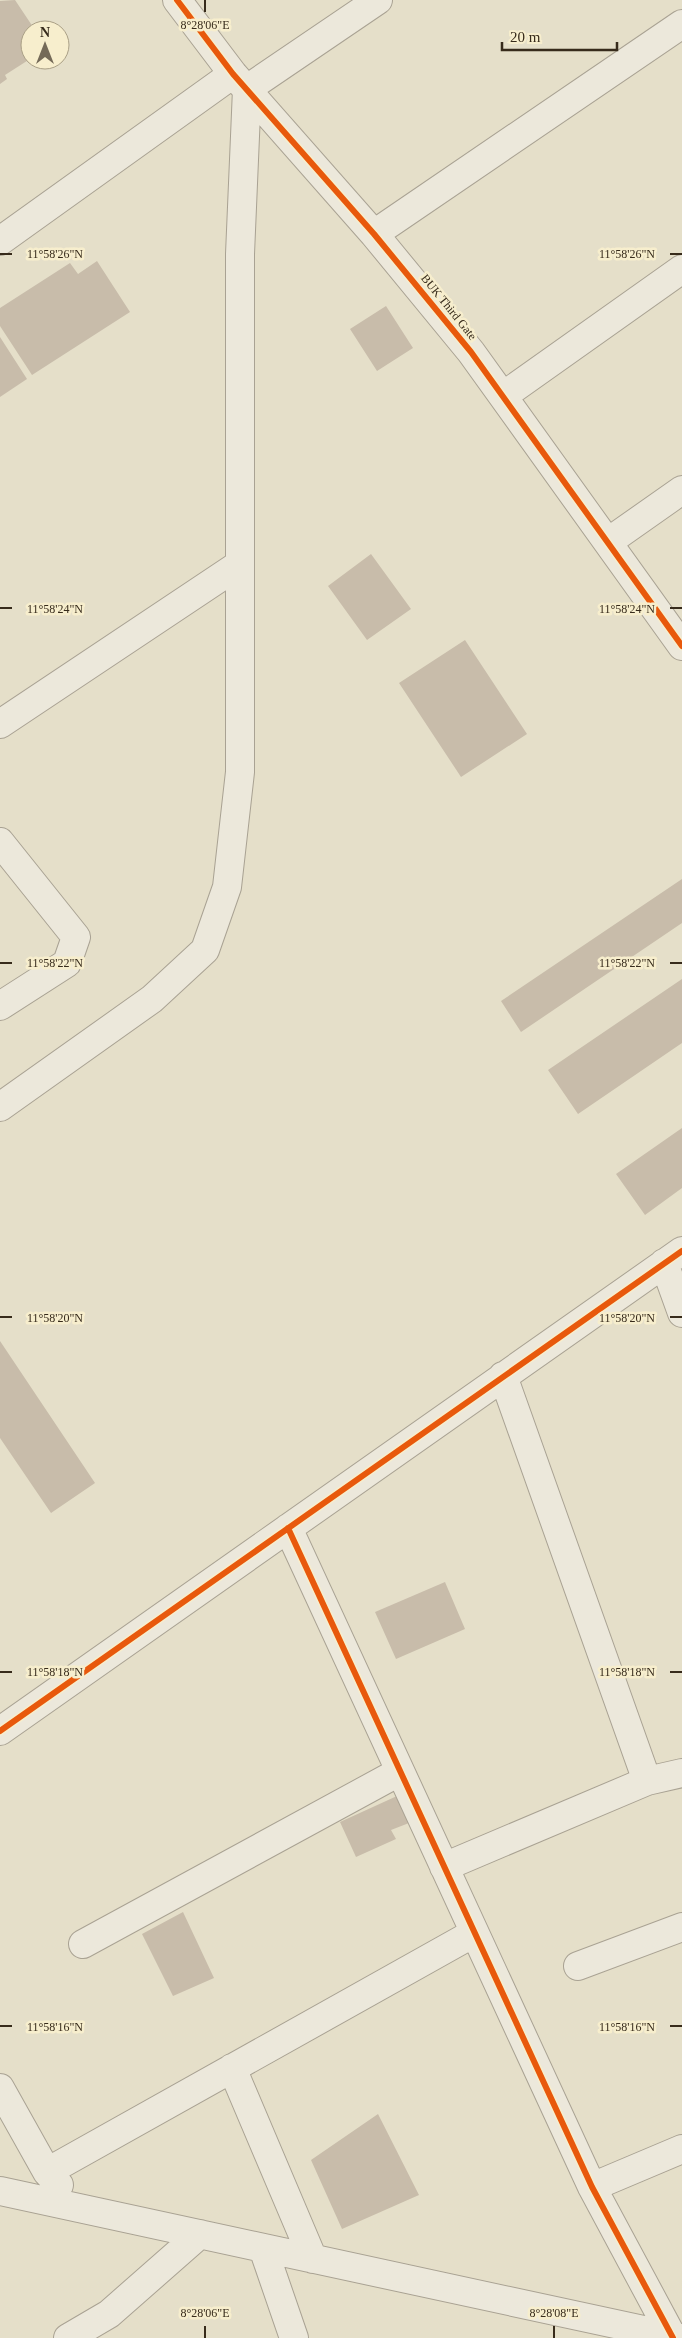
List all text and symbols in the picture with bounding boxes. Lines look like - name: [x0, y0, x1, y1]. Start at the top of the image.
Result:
- text: 8°28'06"E: [180, 18, 230, 32]
- north arrow: [20, 20, 70, 70]
- scale bar: [502, 20, 617, 52]
- text: N: [40, 25, 50, 40]
- text: 20 m: [510, 29, 541, 45]
- text: 11°58'26"N: [27, 247, 83, 261]
- text: 11°58'26"N: [599, 247, 655, 261]
- street label: BUK Third Gate: [418, 271, 480, 343]
- text: 11°58'24"N: [27, 602, 83, 616]
- text: 11°58'24"N: [599, 602, 655, 616]
- text: 11°58'22"N: [27, 956, 83, 970]
- text: 11°58'22"N: [599, 956, 655, 970]
- text: 11°58'20"N: [27, 1311, 83, 1325]
- text: 11°58'20"N: [599, 1311, 655, 1325]
- text: 11°58'18"N: [27, 1665, 83, 1679]
- text: 11°58'18"N: [599, 1665, 655, 1679]
- text: 11°58'16"N: [27, 2020, 83, 2034]
- text: 11°58'16"N: [599, 2020, 655, 2034]
- text: 8°28'06"E: [180, 2306, 230, 2320]
- text: 8°28'08"E: [529, 2306, 579, 2320]

